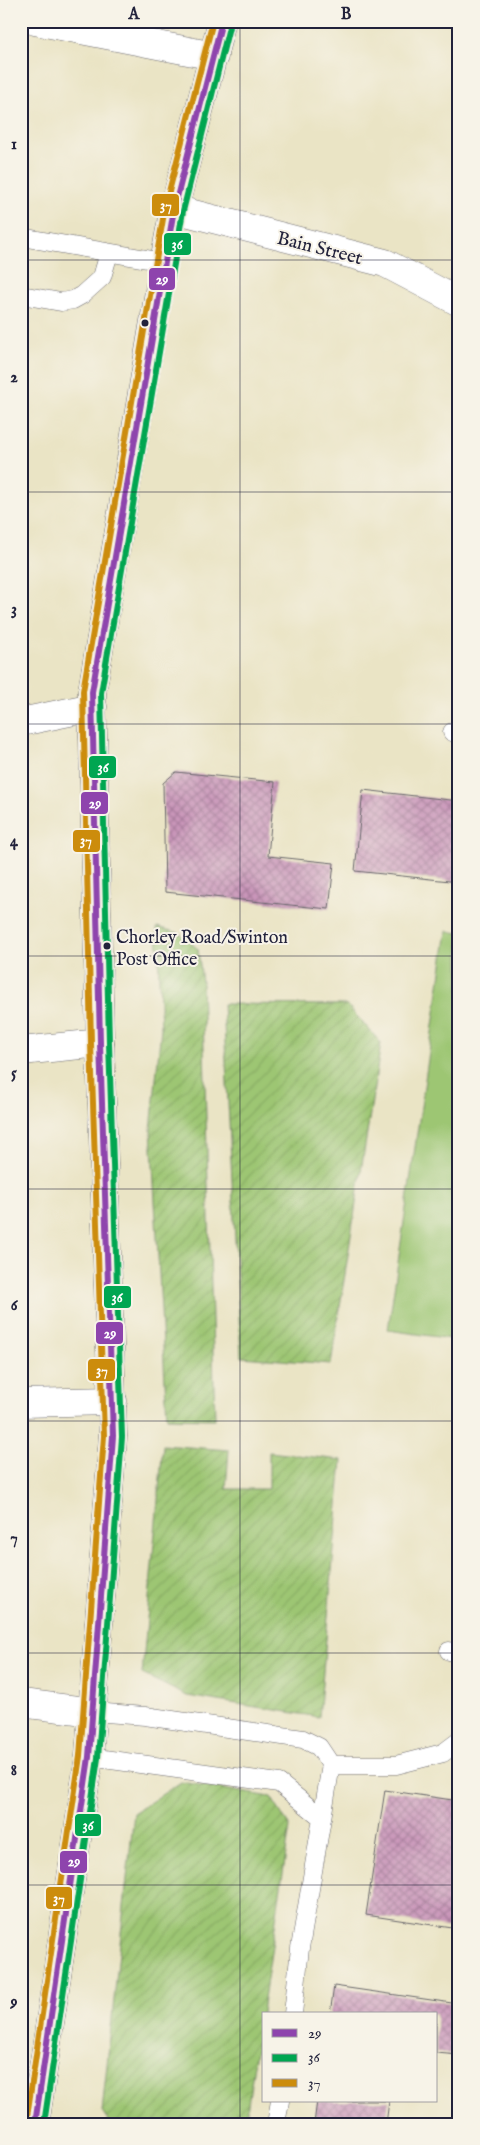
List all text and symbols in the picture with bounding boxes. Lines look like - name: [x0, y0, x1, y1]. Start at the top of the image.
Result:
- text: A: [128, 5, 141, 25]
- text: B: [341, 5, 352, 25]
- text: 1: [11, 135, 17, 155]
- line badge: 37: [151, 193, 180, 217]
- text: 37: [160, 197, 172, 215]
- street label: Bain Street: [274, 227, 365, 271]
- line badge: 36: [163, 232, 192, 256]
- text: 36: [171, 236, 184, 254]
- line badge: 29: [148, 267, 176, 291]
- text: 29: [156, 271, 168, 289]
- unlabelled marker: [140, 318, 150, 328]
- text: 2: [10, 368, 18, 388]
- text: 3: [11, 600, 17, 620]
- line badge: 36: [88, 755, 117, 779]
- text: 36: [97, 759, 110, 777]
- line badge: 29: [80, 791, 109, 815]
- text: 29: [89, 795, 101, 813]
- line badge: 37: [72, 829, 101, 853]
- text: 4: [10, 832, 19, 852]
- text: 37: [80, 832, 92, 850]
- place label: Chorley Road/Swinton Post Office: [116, 927, 288, 972]
- marker: Chorley Road/Swinton Post Office: [102, 941, 112, 951]
- text: 5: [11, 1064, 17, 1084]
- line badge: 36: [103, 1285, 132, 1309]
- text: 36: [111, 1289, 124, 1307]
- text: 6: [11, 1296, 19, 1316]
- line badge: 29: [95, 1321, 124, 1345]
- text: 29: [104, 1325, 116, 1343]
- line badge: 37: [87, 1358, 116, 1382]
- text: 37: [96, 1362, 108, 1380]
- text: 7: [10, 1529, 18, 1549]
- text: 8: [11, 1761, 17, 1781]
- line badge: 36: [74, 1813, 102, 1837]
- text: 36: [82, 1817, 95, 1835]
- line badge: 29: [59, 1850, 88, 1874]
- text: 29: [68, 1853, 80, 1871]
- line badge: 37: [45, 1886, 73, 1910]
- text: 37: [53, 1890, 65, 1908]
- text: 9: [10, 1993, 18, 2013]
- legend: [262, 2012, 438, 2102]
- text: 29: [308, 2024, 322, 2043]
- text: 36: [308, 2048, 321, 2067]
- text: 37: [308, 2074, 321, 2093]

